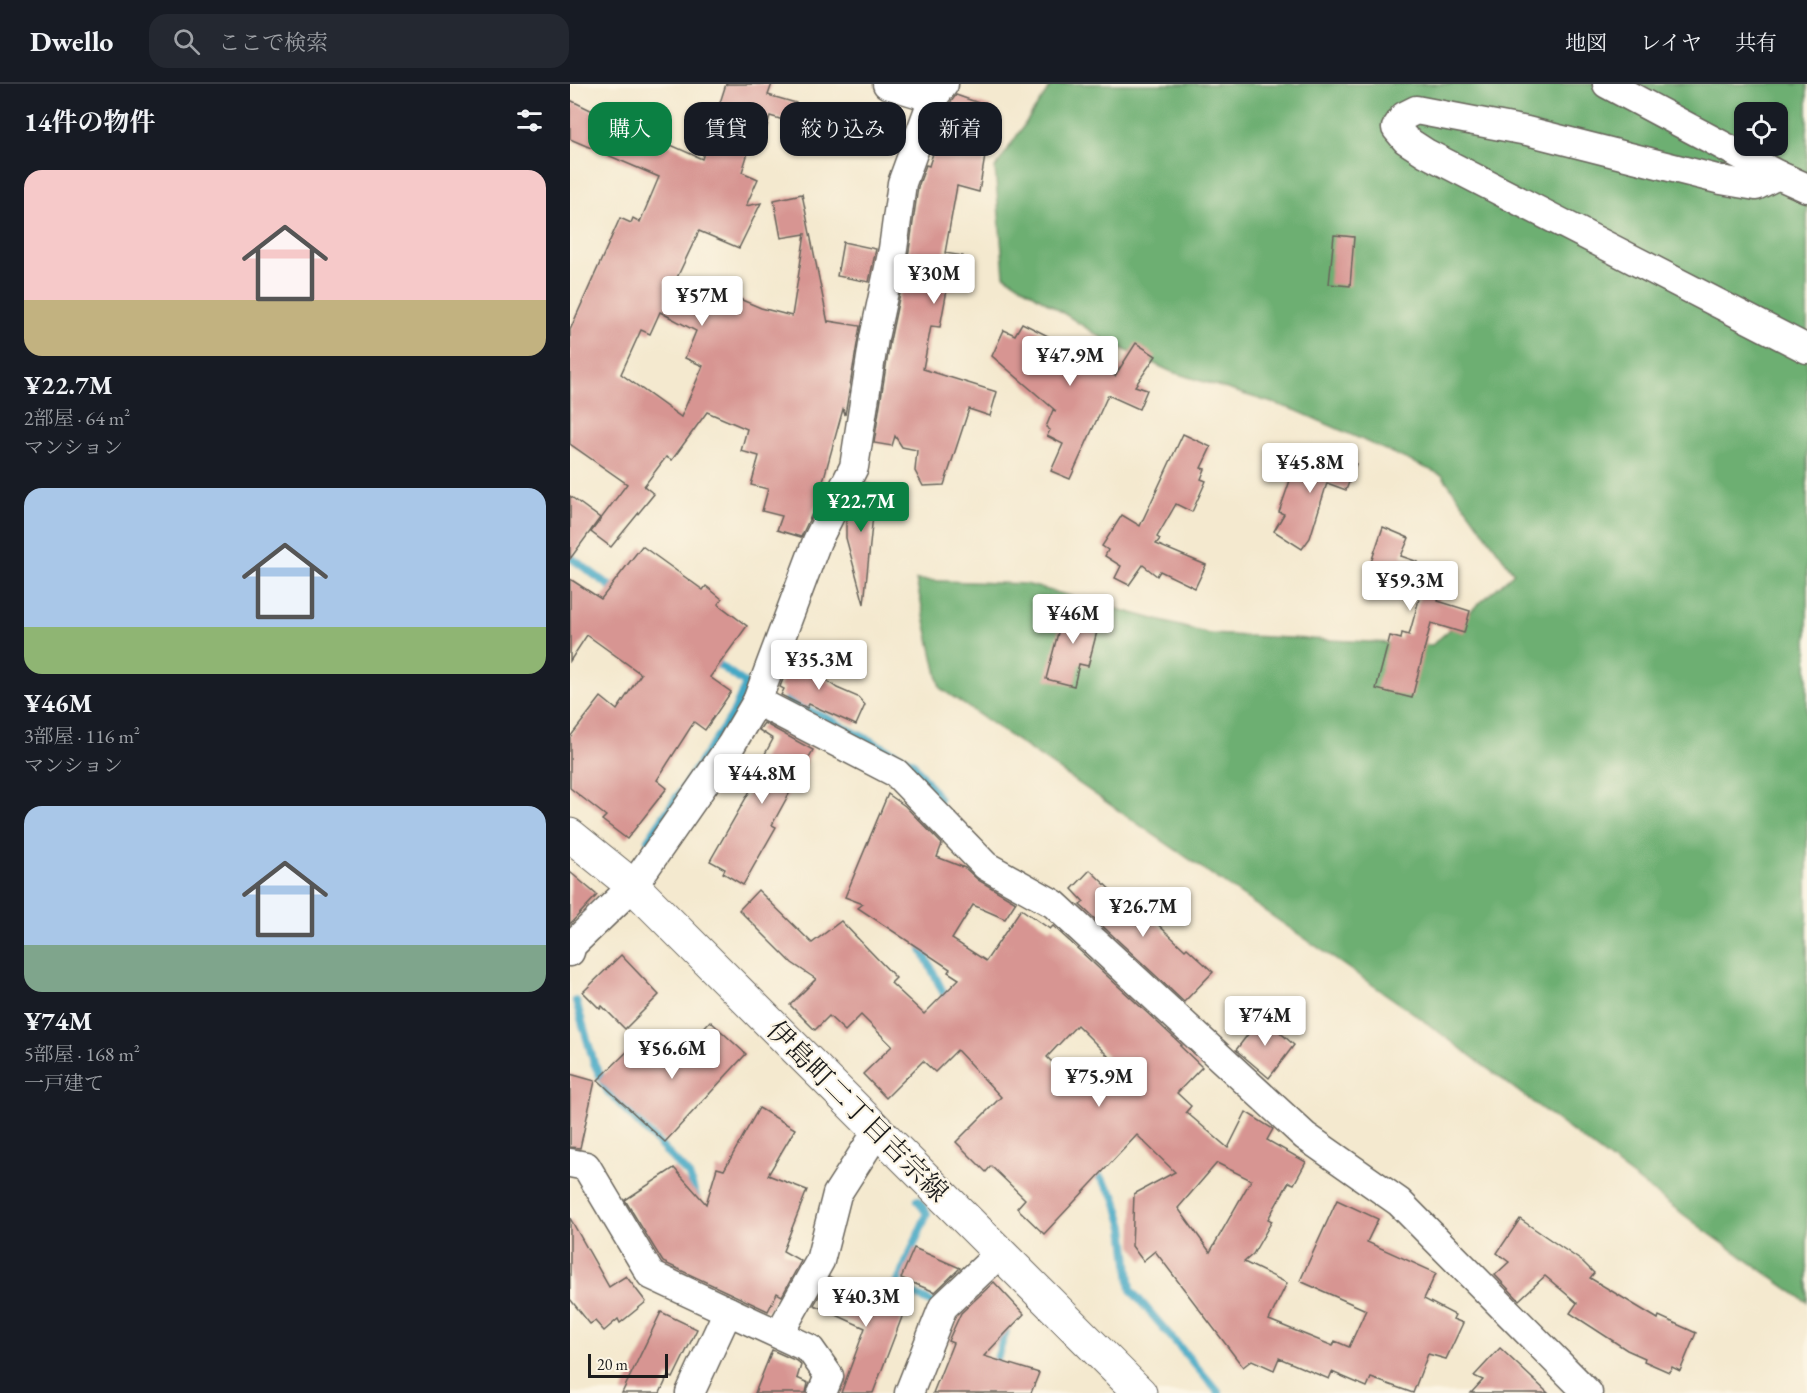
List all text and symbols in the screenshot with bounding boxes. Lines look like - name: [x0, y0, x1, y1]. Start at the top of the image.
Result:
- search box: [149, 14, 569, 68]
- text: Dwello: [30, 23, 113, 59]
- icon: search: [170, 25, 203, 58]
- text: ここで検索: [218, 28, 328, 57]
- text: 地図: [1565, 29, 1607, 56]
- text: レイヤ: [1640, 29, 1702, 56]
- text: 共有: [1735, 29, 1777, 56]
- chip: 購入: [588, 102, 672, 156]
- chip: 賃貸: [684, 102, 768, 156]
- chip: 絞り込み: [780, 102, 906, 156]
- chip: 新着: [918, 102, 1002, 156]
- map controls: [1734, 102, 1788, 156]
- button: locate: [1734, 102, 1788, 156]
- icon: filters: [513, 104, 546, 137]
- text: 14件の物件: [24, 105, 156, 139]
- icon: home: [231, 209, 339, 317]
- pin: ¥30M: [898, 254, 970, 305]
- text: ¥30M: [908, 260, 960, 286]
- pin: ¥57M: [666, 276, 738, 327]
- text: ¥57M: [676, 282, 728, 308]
- pin: ¥47.9M: [1021, 336, 1119, 387]
- text: ¥47.9M: [1036, 342, 1104, 368]
- text: ¥22.7M: [24, 368, 113, 402]
- text: 2部屋 · 64 m²: [24, 405, 130, 431]
- text: マンション: [24, 434, 123, 460]
- pin: ¥45.8M: [1261, 443, 1359, 494]
- text: ¥45.8M: [1276, 449, 1344, 475]
- pin: ¥22.7M: [812, 482, 910, 533]
- text: ¥22.7M: [827, 488, 895, 514]
- icon: home: [231, 527, 339, 635]
- pin: ¥59.3M: [1361, 561, 1459, 612]
- text: ¥59.3M: [1376, 567, 1444, 593]
- pin: ¥46M: [1037, 594, 1109, 645]
- text: ¥46M: [1047, 600, 1099, 626]
- pin: ¥35.3M: [770, 640, 868, 691]
- text: ¥35.3M: [785, 646, 853, 672]
- text: ¥46M: [24, 686, 92, 720]
- text: 3部屋 · 116 m²: [24, 723, 140, 749]
- text: マンション: [24, 752, 123, 778]
- pin: ¥44.8M: [713, 754, 811, 805]
- text: ¥44.8M: [728, 760, 796, 786]
- icon: home: [231, 845, 339, 953]
- pin: ¥26.7M: [1094, 887, 1192, 938]
- text: ¥26.7M: [1109, 893, 1177, 919]
- pin: ¥74M: [1229, 996, 1301, 1047]
- text: ¥74M: [1239, 1002, 1291, 1028]
- text: ¥74M: [24, 1004, 92, 1038]
- street label: 伊島町二丁目吉宗線: [760, 1013, 956, 1209]
- pin: ¥56.6M: [623, 1029, 721, 1080]
- text: ¥56.6M: [638, 1035, 706, 1061]
- text: 5部屋 · 168 m²: [24, 1041, 140, 1067]
- pin: ¥75.9M: [1050, 1057, 1148, 1108]
- text: ¥75.9M: [1065, 1063, 1133, 1089]
- text: 一戸建て: [24, 1070, 104, 1096]
- pin: ¥40.3M: [817, 1277, 915, 1328]
- text: ¥40.3M: [832, 1283, 900, 1309]
- scale bar: [588, 1351, 668, 1378]
- text: 20 m: [597, 1354, 628, 1375]

